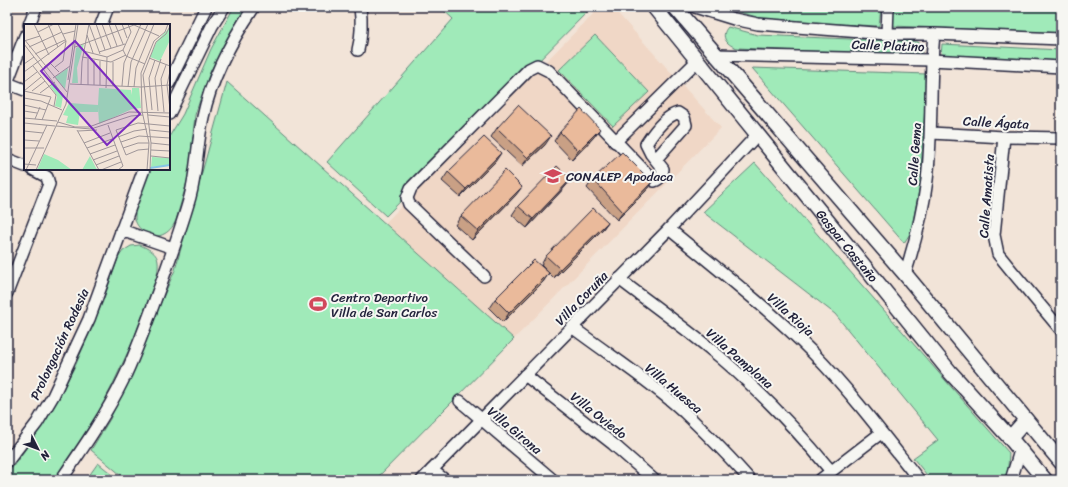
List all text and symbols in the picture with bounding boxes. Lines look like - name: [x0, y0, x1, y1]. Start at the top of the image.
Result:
- inset map: [24, 24, 170, 170]
- street label: Calle Platino: [851, 33, 925, 58]
- street label: Calle Ágata: [962, 109, 1030, 136]
- street label: Calle Gema: [901, 121, 928, 186]
- street label: Calle Amatista: [972, 153, 1001, 239]
- place label: CONALEP Apodaca: [566, 165, 673, 188]
- school or university icon: CONALEP Apodaca: [543, 166, 563, 186]
- street label: Gaspar Castaño: [810, 204, 884, 288]
- street label: Villa Coruña: [549, 265, 614, 331]
- street label: Prolongación Rodesia: [23, 284, 96, 404]
- place label: Centro Deportivo Villa de San Carlos: [331, 286, 438, 324]
- street label: Villa Rioja: [762, 287, 820, 342]
- sports icon: Centro Deportivo Villa de San Carlos: [308, 294, 328, 314]
- street label: Villa Pamplona: [701, 322, 779, 395]
- street label: Villa Huesca: [640, 357, 708, 420]
- street label: Villa Oviedo: [565, 386, 632, 445]
- street label: Villa Girona: [482, 400, 548, 461]
- north arrow: [18, 429, 58, 469]
- text: N: [35, 445, 55, 465]

